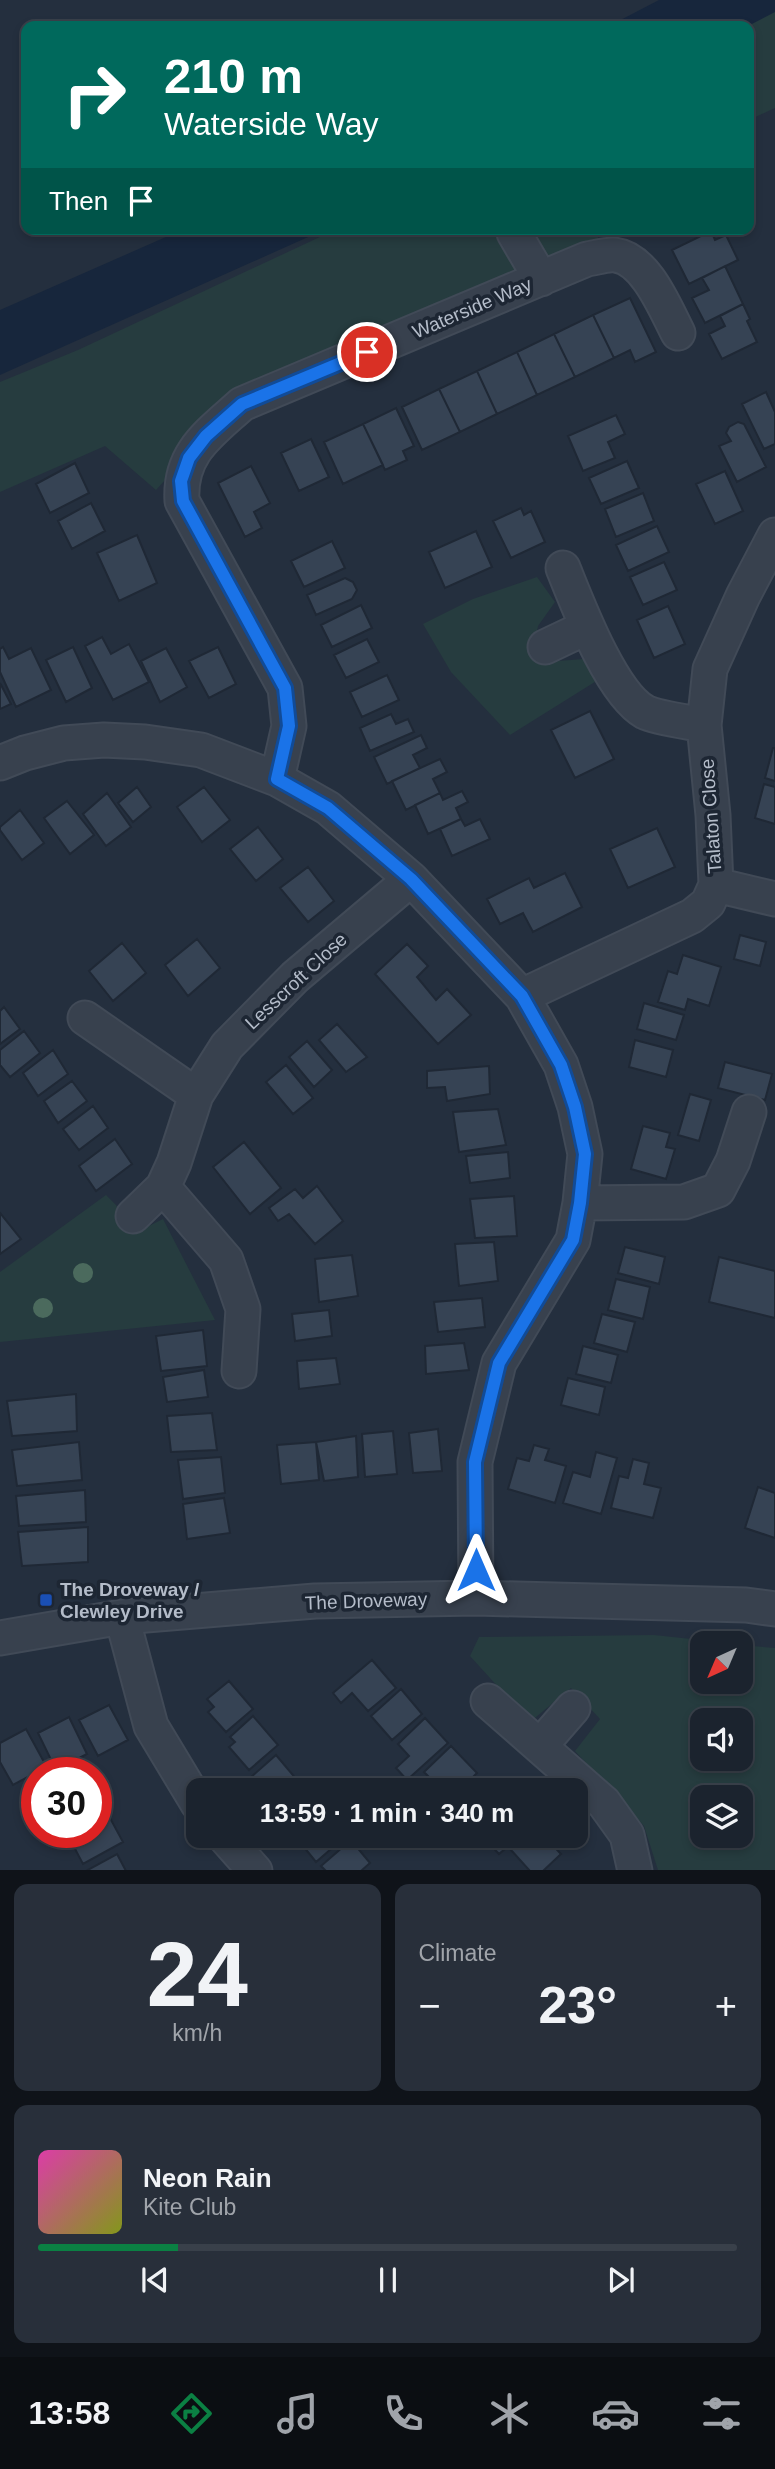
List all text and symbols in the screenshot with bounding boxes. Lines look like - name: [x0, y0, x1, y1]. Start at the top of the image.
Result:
- icon: right: [49, 49, 140, 140]
- text: 210 m: [164, 49, 303, 103]
- text: Waterside Way: [164, 106, 379, 142]
- icon: arrive: [122, 182, 160, 220]
- text: Then: [49, 186, 108, 216]
- street label: Waterside Way: [409, 273, 535, 343]
- pin: [337, 322, 397, 382]
- icon: arrive: [348, 333, 386, 371]
- street label: Talaton Close: [697, 758, 725, 874]
- street label: Lesscroft Close: [241, 929, 351, 1033]
- position arrow: [439, 1533, 513, 1607]
- place label: The Droveway / Clewley Drive: [60, 1579, 200, 1622]
- street label: The Droveway: [304, 1588, 428, 1614]
- marker: The Droveway / Clewley Drive: [38, 1592, 54, 1608]
- north arrow: [690, 1631, 752, 1694]
- map controls: [690, 1631, 753, 1848]
- button: sound: [690, 1708, 753, 1771]
- speed limit sign: 30: [21, 1757, 112, 1848]
- button: layers: [690, 1785, 753, 1848]
- text: 13:59 · 1 min · 340 m: [260, 1798, 514, 1828]
- text: 24: [147, 1924, 248, 2025]
- text: Climate: [419, 1940, 496, 1966]
- text: 23°: [538, 1976, 617, 2034]
- text: −: [419, 1985, 441, 2027]
- text: +: [715, 1985, 737, 2027]
- text: km/h: [172, 2020, 222, 2046]
- text: Neon Rain: [143, 2163, 272, 2193]
- text: Kite Club: [143, 2194, 236, 2220]
- icon: previous: [136, 2261, 174, 2299]
- icon: pause: [369, 2261, 407, 2299]
- icon: next: [602, 2261, 640, 2299]
- icon: directions: [167, 2389, 216, 2438]
- icon: music: [273, 2389, 322, 2438]
- icon: phone: [379, 2389, 428, 2438]
- icon: climate: [485, 2389, 534, 2438]
- icon: car: [591, 2389, 640, 2438]
- icon: filters: [697, 2389, 746, 2438]
- text: 13:58: [29, 2395, 110, 2431]

